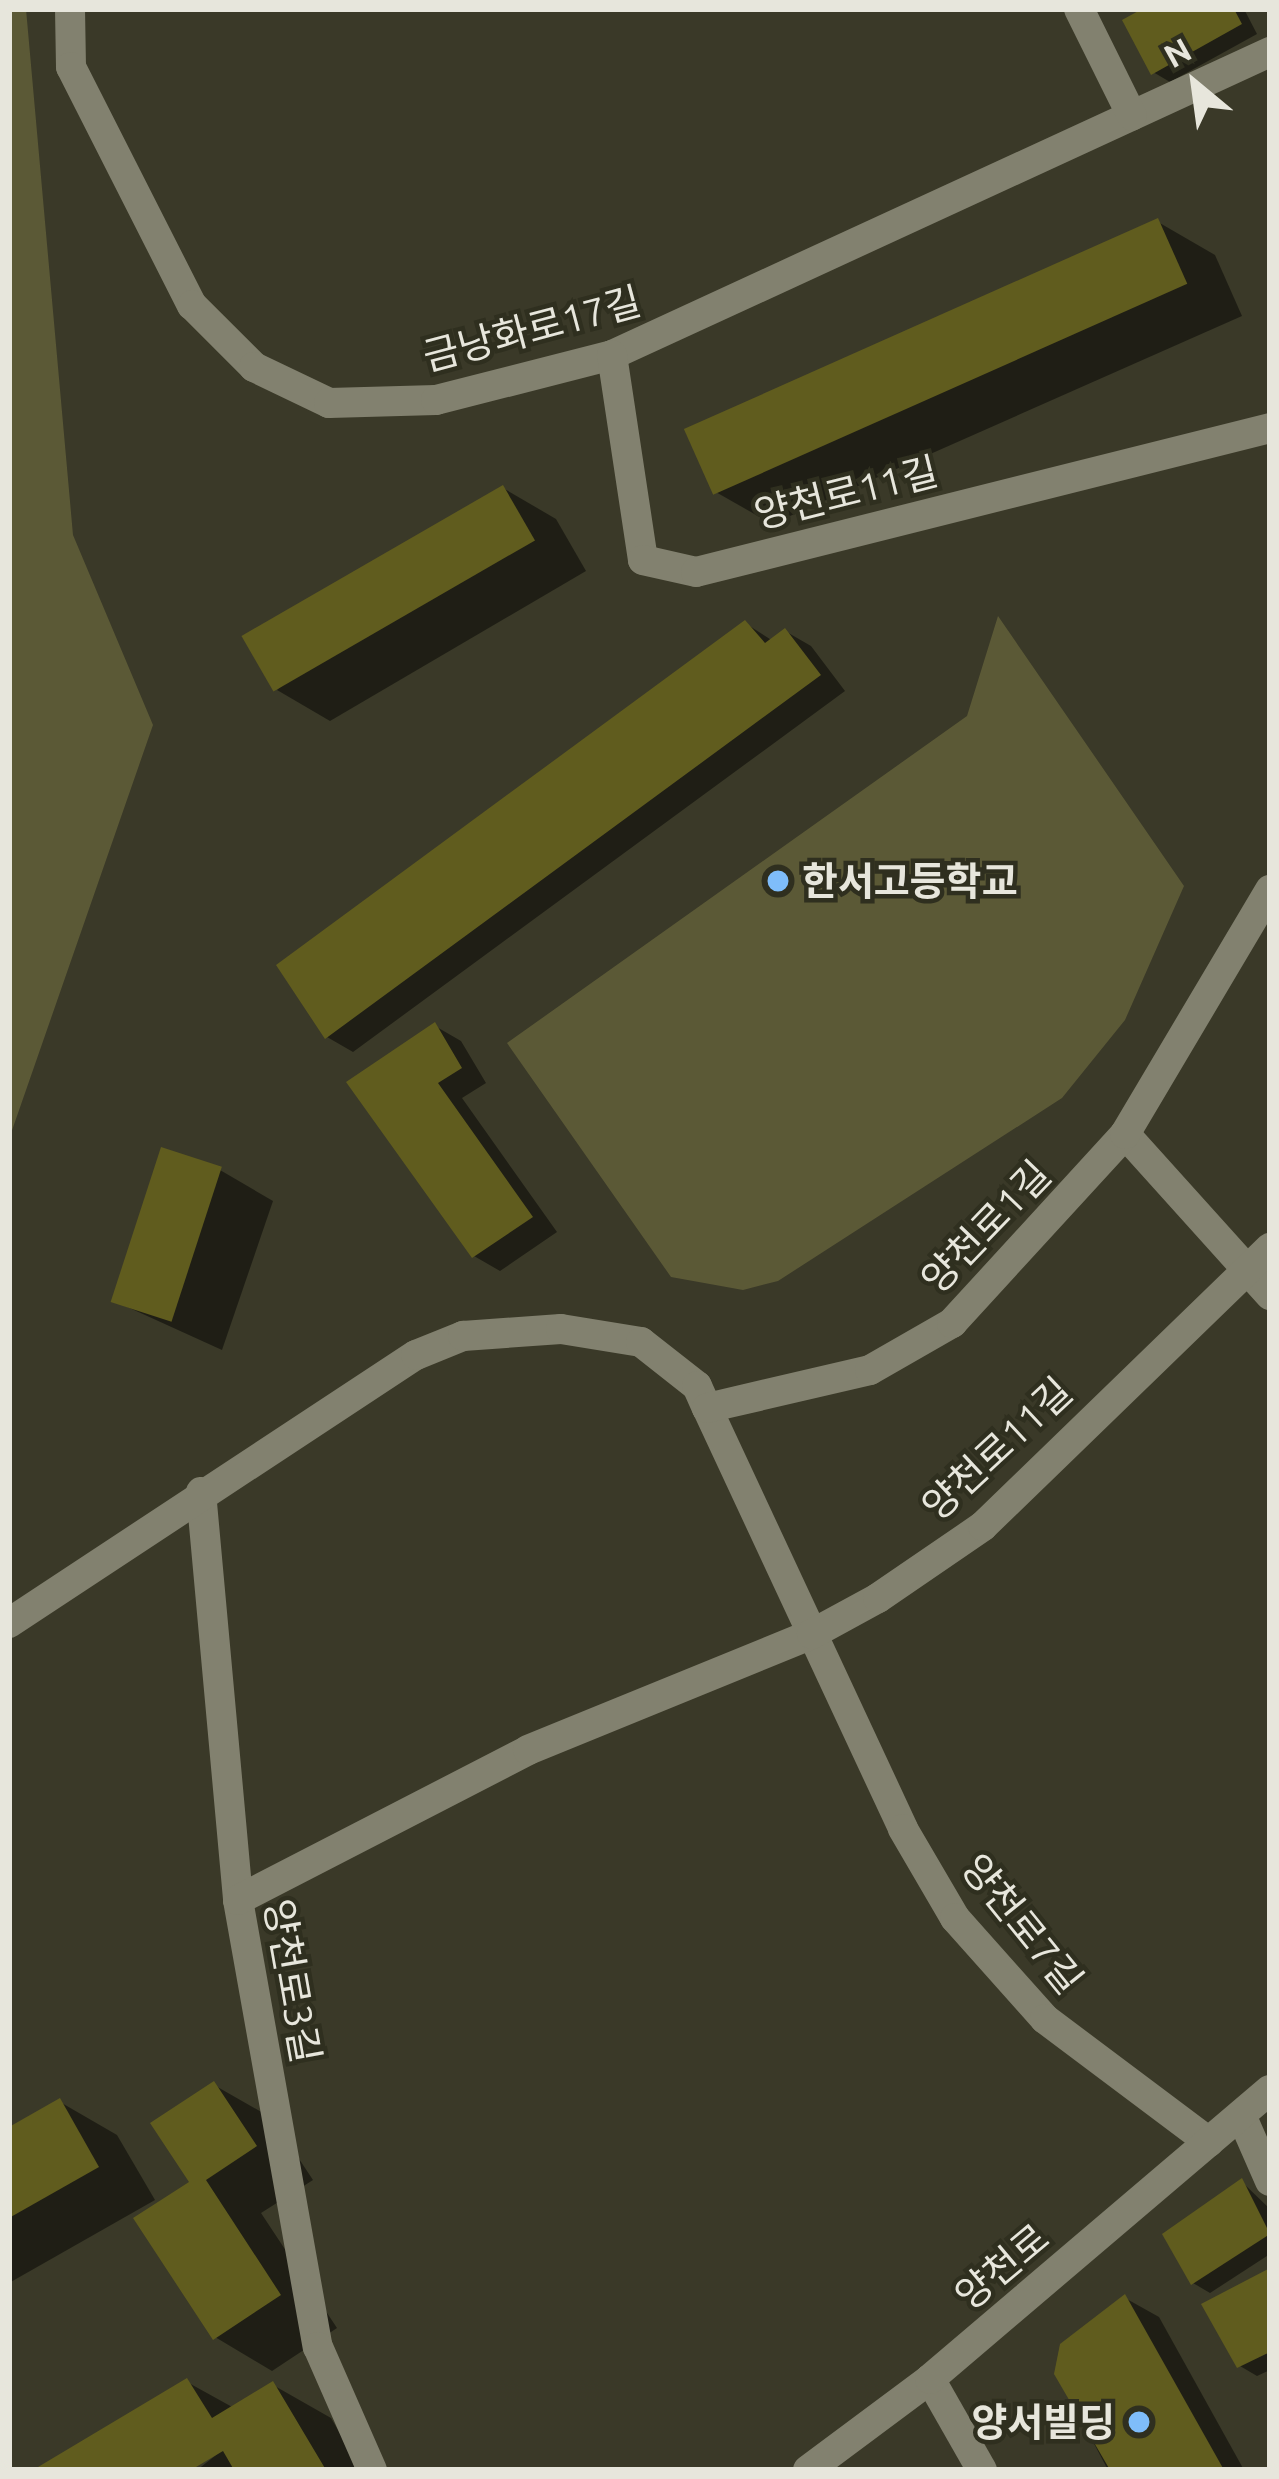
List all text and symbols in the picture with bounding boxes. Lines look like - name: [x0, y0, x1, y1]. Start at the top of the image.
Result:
- north arrow: [1135, 24, 1255, 144]
- text: N: [1158, 30, 1197, 74]
- street label: 금낭화로17길: [418, 277, 646, 381]
- street label: 양천로11길: [749, 448, 943, 538]
- place label: 한서고등학교: [802, 858, 1017, 904]
- marker: 한서고등학교: [765, 868, 791, 894]
- street label: 양천로1길: [912, 1151, 1060, 1303]
- street label: 양천로11길: [912, 1368, 1082, 1530]
- street label: 양천로7길: [952, 1845, 1092, 2003]
- street label: 양천로3길: [255, 1895, 329, 2067]
- street label: 양천로: [946, 2214, 1058, 2320]
- place label: 양서빌딩: [971, 2399, 1115, 2445]
- marker: 양서빌딩: [1126, 2409, 1152, 2435]

